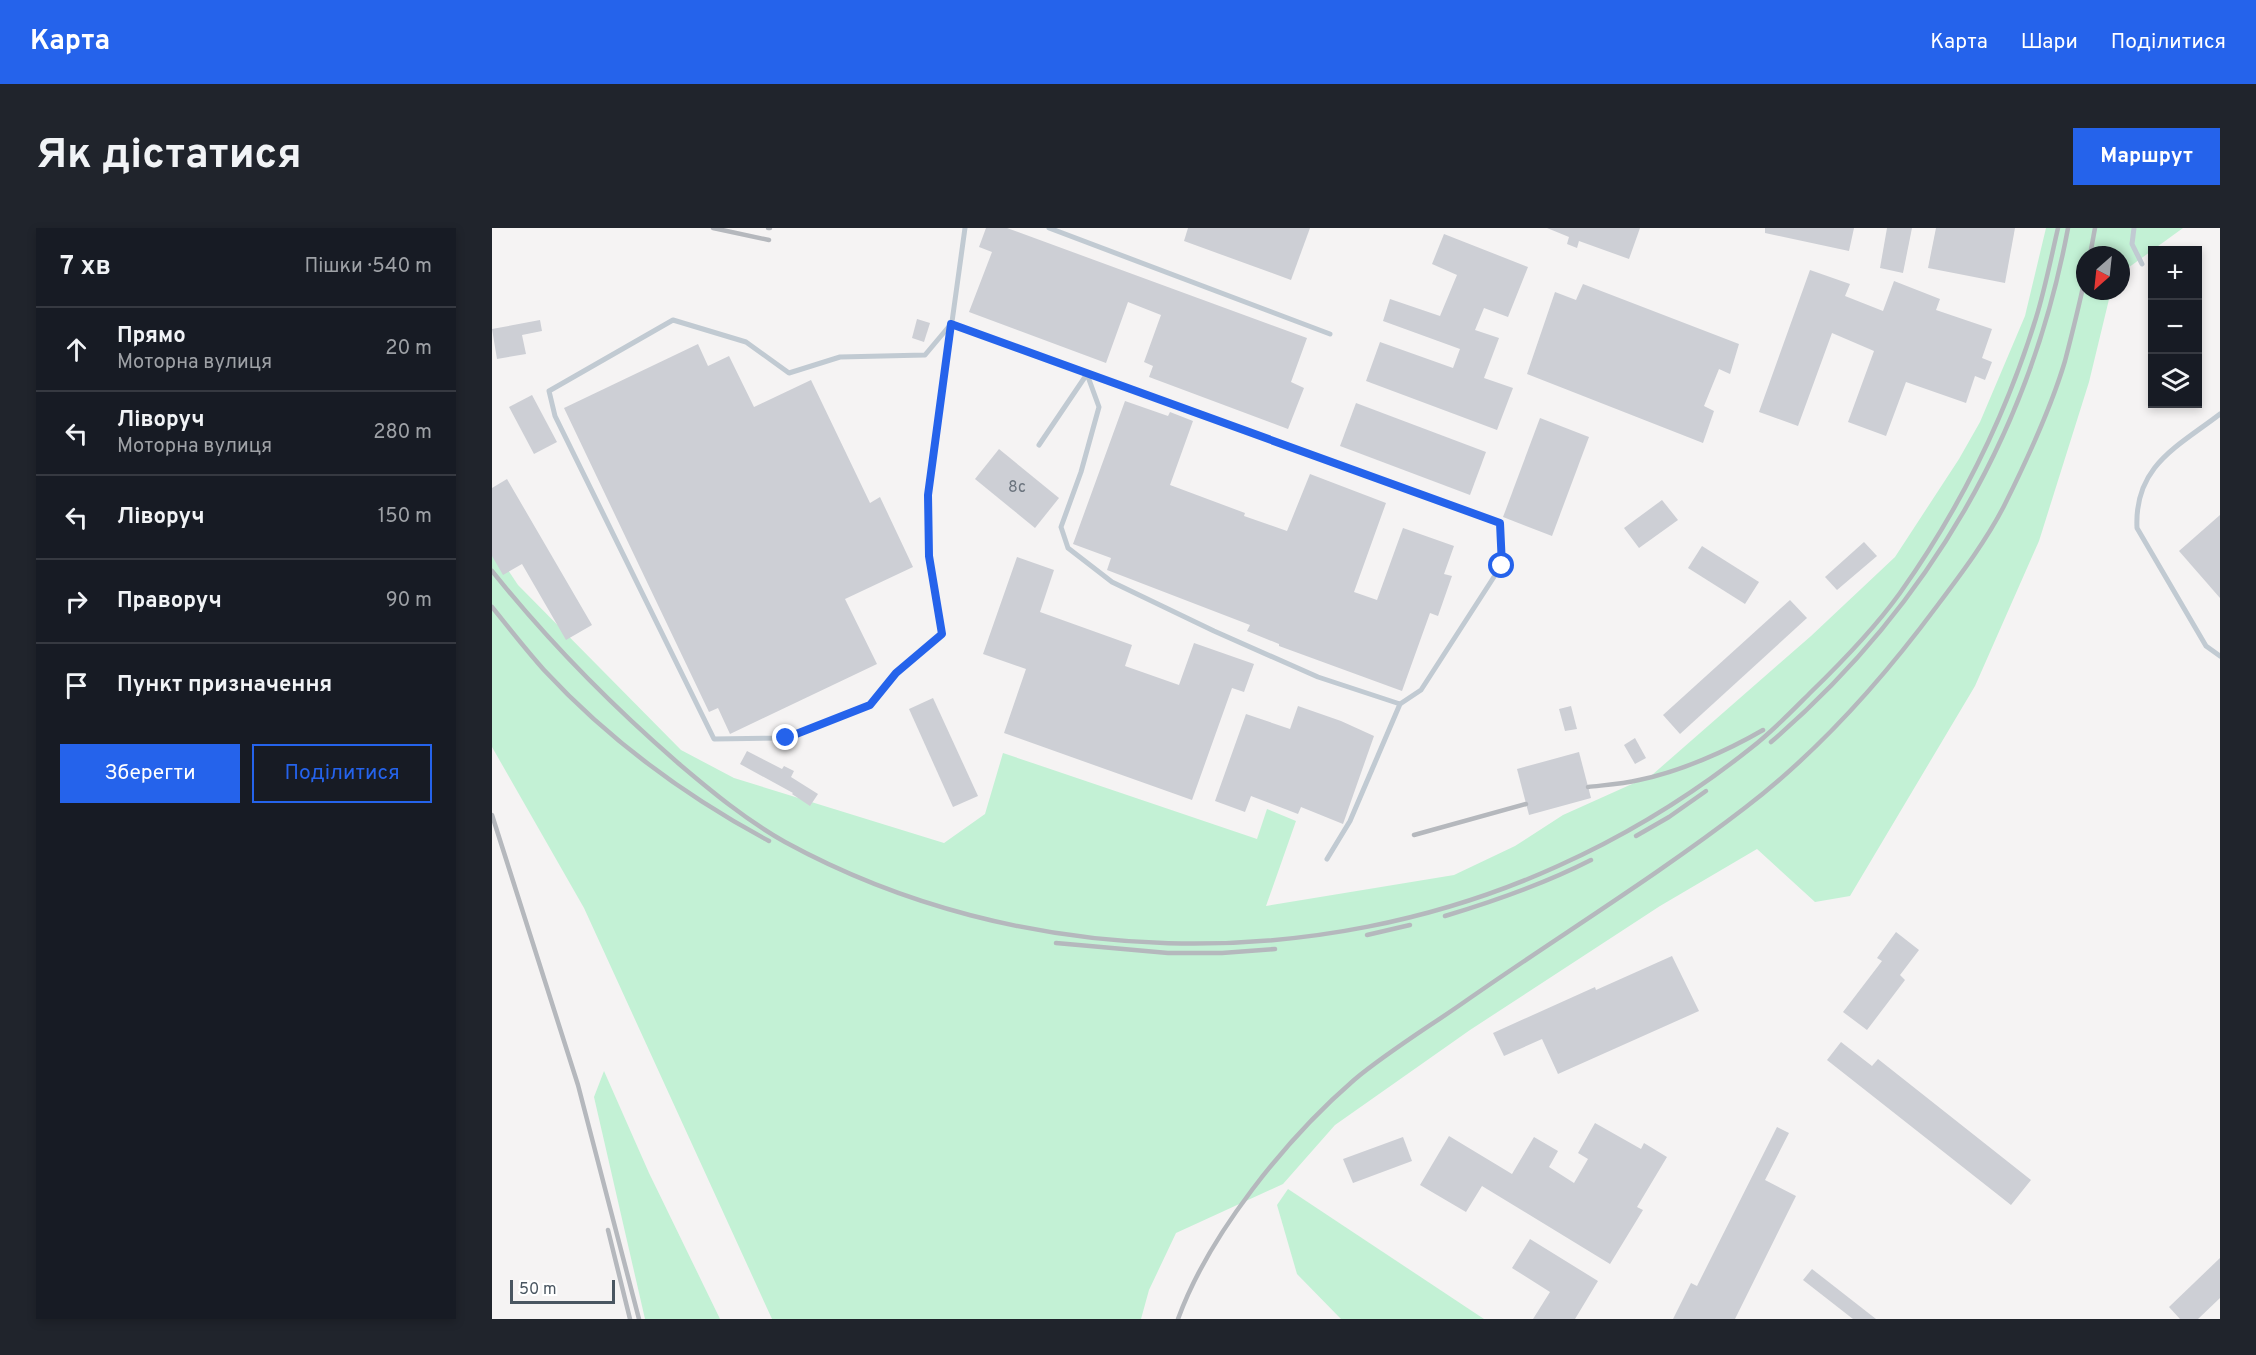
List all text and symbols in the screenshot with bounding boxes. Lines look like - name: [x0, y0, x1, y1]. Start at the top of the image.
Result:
- text: Карта: [30, 24, 110, 60]
- text: Карта: [1930, 29, 1988, 56]
- text: Шари: [2021, 29, 2078, 56]
- text: Поділитися: [2111, 29, 2226, 56]
- button: Маршрут: [2073, 128, 2220, 185]
- text: Як дістатися: [36, 130, 302, 183]
- north arrow: [2076, 246, 2130, 300]
- map controls: [2148, 246, 2202, 408]
- button: +: [2148, 246, 2202, 300]
- text: 7 хв: [60, 251, 111, 284]
- text: Пішки · 540 m: [304, 254, 432, 280]
- button: −: [2148, 300, 2202, 354]
- text: Прямо: [117, 323, 186, 350]
- icon: ahead: [60, 333, 93, 366]
- text: 20 m: [385, 336, 432, 362]
- text: Моторна вулиця: [117, 350, 272, 376]
- button: layers: [2148, 354, 2202, 408]
- text: Ліворуч: [117, 407, 205, 434]
- icon: left: [60, 417, 93, 450]
- text: 280 m: [373, 420, 432, 446]
- text: Моторна вулиця: [117, 434, 272, 460]
- house number: 8с: [1008, 478, 1026, 498]
- icon: left: [60, 501, 93, 534]
- text: Ліворуч: [117, 504, 205, 531]
- text: 150 m: [378, 504, 432, 530]
- route start: [1488, 552, 1514, 578]
- icon: right: [60, 585, 93, 618]
- text: Праворуч: [117, 588, 222, 615]
- text: 90 m: [386, 588, 432, 614]
- icon: arrive: [60, 669, 93, 702]
- text: Пункт призначення: [117, 672, 332, 699]
- route end: [772, 724, 798, 750]
- button: Зберегти: [60, 744, 240, 803]
- button: Поділитися: [252, 744, 432, 803]
- scale bar: [510, 1277, 615, 1304]
- text: 50 m: [519, 1280, 557, 1300]

